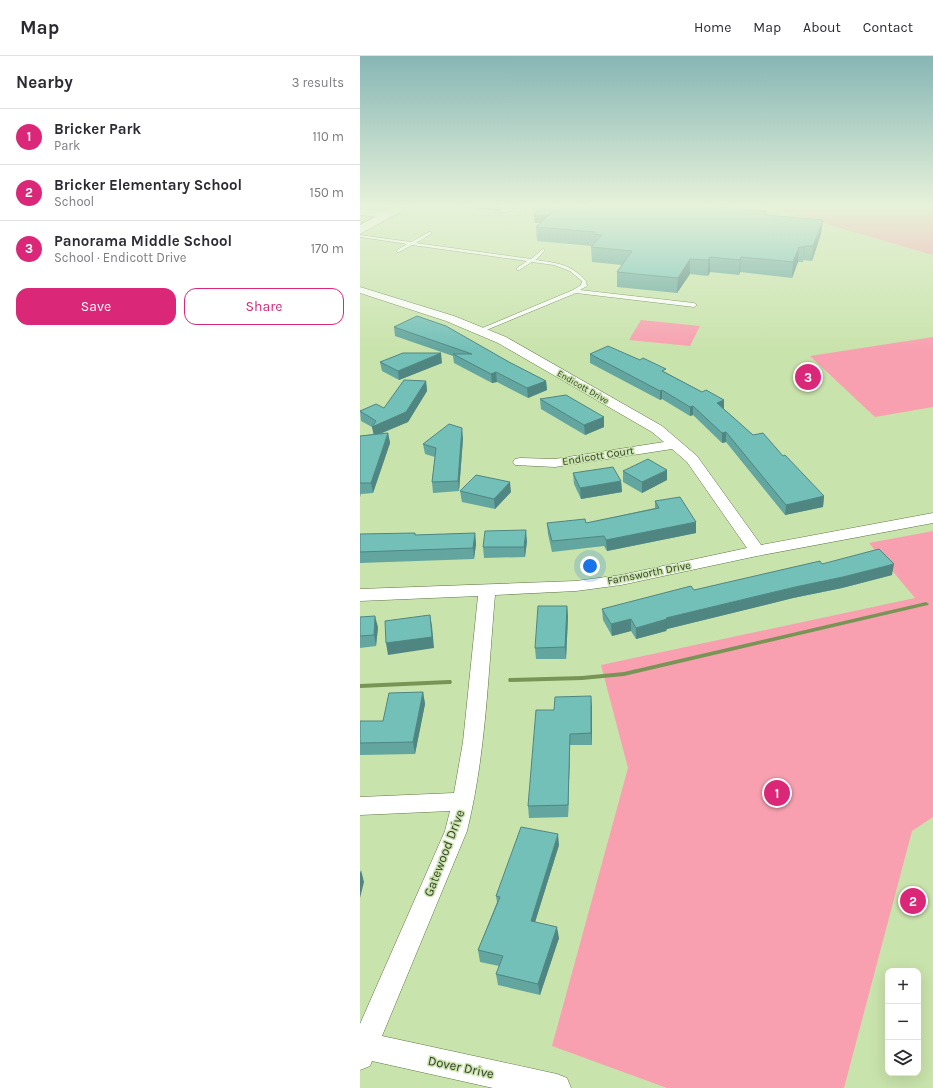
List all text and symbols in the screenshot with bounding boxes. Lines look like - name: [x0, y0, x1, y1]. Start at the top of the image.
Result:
- text: Map: [20, 17, 59, 39]
- text: Home: [694, 19, 731, 36]
- text: Map: [753, 19, 781, 36]
- text: About: [803, 19, 841, 36]
- text: Contact: [863, 19, 913, 36]
- text: Nearby: [16, 72, 73, 92]
- text: 3 results: [292, 75, 344, 90]
- text: Bricker Park: [54, 120, 141, 138]
- text: 1: [27, 129, 31, 144]
- text: 110 m: [312, 129, 344, 144]
- text: Park: [54, 138, 80, 153]
- text: Bricker Elementary School: [54, 176, 242, 194]
- text: 2: [25, 185, 33, 200]
- text: 150 m: [309, 185, 344, 200]
- text: School: [54, 194, 94, 209]
- text: Panorama Middle School: [54, 232, 232, 250]
- text: 3: [25, 241, 33, 256]
- text: 170 m: [311, 241, 344, 256]
- text: School · Endicott Drive: [54, 250, 187, 265]
- button: Save: [16, 288, 176, 325]
- button: Share: [184, 288, 344, 325]
- pin: 3: [795, 362, 821, 392]
- street label: Endicott Drive: [555, 368, 611, 406]
- street label: Endicott Court: [561, 444, 635, 468]
- your location: [580, 556, 600, 576]
- street label: Farnsworth Drive: [606, 558, 692, 587]
- pin: 1: [764, 778, 790, 808]
- street label: Gatewood Drive: [421, 807, 468, 899]
- pin: 2: [900, 886, 926, 916]
- map controls: [885, 968, 921, 1076]
- button: +: [885, 968, 921, 1004]
- button: −: [885, 1004, 921, 1040]
- button: layers: [885, 1040, 921, 1076]
- street label: Dover Drive: [427, 1053, 496, 1081]

